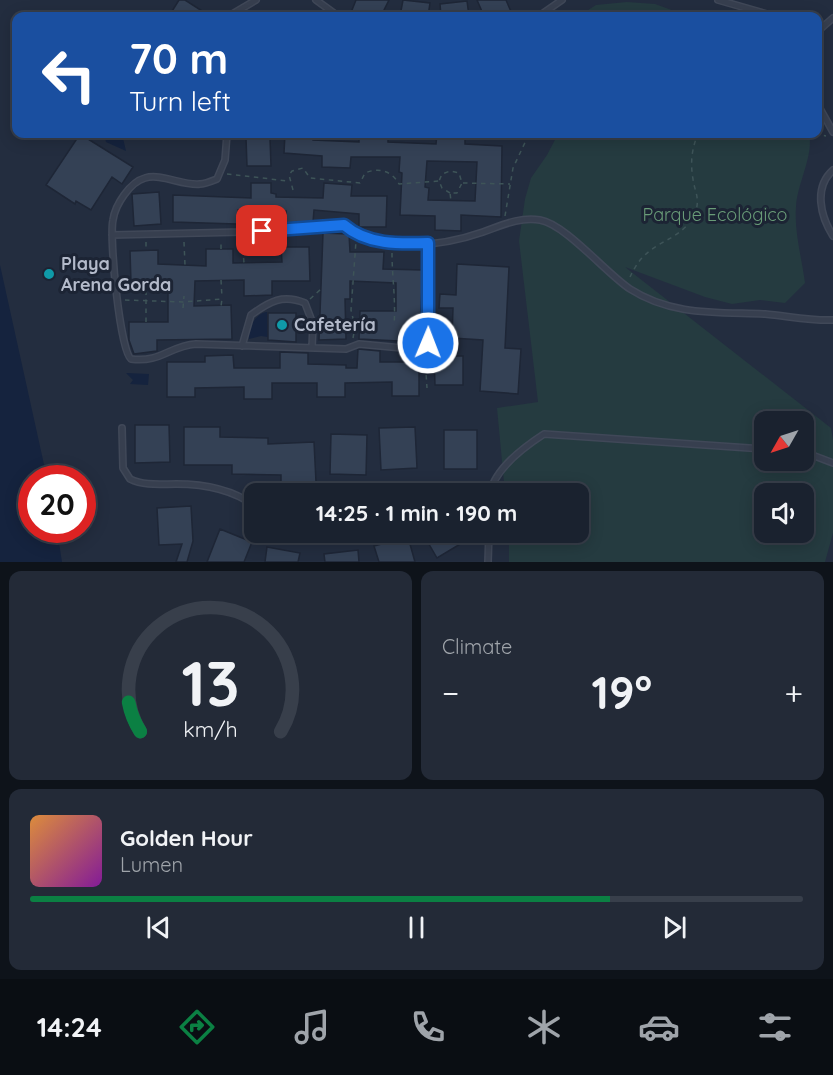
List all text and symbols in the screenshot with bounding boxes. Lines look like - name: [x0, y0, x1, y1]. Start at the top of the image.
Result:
- text: 70 m: [129, 32, 228, 85]
- icon: left: [30, 36, 108, 114]
- text: Turn left: [129, 84, 231, 118]
- park label: Parque Ecológico: [643, 203, 787, 226]
- pin: [236, 205, 287, 256]
- icon: arrive: [245, 214, 278, 247]
- place label: Playa Arena Gorda: [61, 252, 171, 296]
- marker: Playa Arena Gorda: [42, 267, 56, 281]
- position arrow: [396, 311, 460, 375]
- place label: Cafetería: [294, 313, 376, 336]
- marker: Cafetería: [275, 318, 289, 332]
- north arrow: [754, 411, 814, 471]
- map controls: [754, 411, 814, 543]
- speed limit sign: 20: [18, 465, 96, 543]
- button: sound: [754, 483, 814, 543]
- text: 14:25 · 1 min · 190 m: [316, 499, 517, 527]
- text: Climate: [442, 634, 512, 659]
- text: 13: [182, 644, 239, 722]
- text: 19°: [591, 664, 652, 720]
- text: −: [442, 672, 459, 713]
- text: +: [784, 672, 803, 713]
- text: km/h: [183, 717, 238, 743]
- text: Golden Hour: [120, 824, 253, 852]
- text: Lumen: [120, 852, 183, 877]
- icon: previous: [142, 911, 175, 944]
- icon: pause: [400, 911, 433, 944]
- icon: next: [658, 911, 691, 944]
- icon: directions: [176, 1006, 218, 1048]
- icon: music: [291, 1006, 333, 1048]
- icon: phone: [407, 1006, 449, 1048]
- icon: climate: [523, 1006, 565, 1048]
- icon: car: [638, 1006, 680, 1048]
- icon: filters: [754, 1006, 796, 1048]
- text: 14:24: [37, 1010, 102, 1044]

